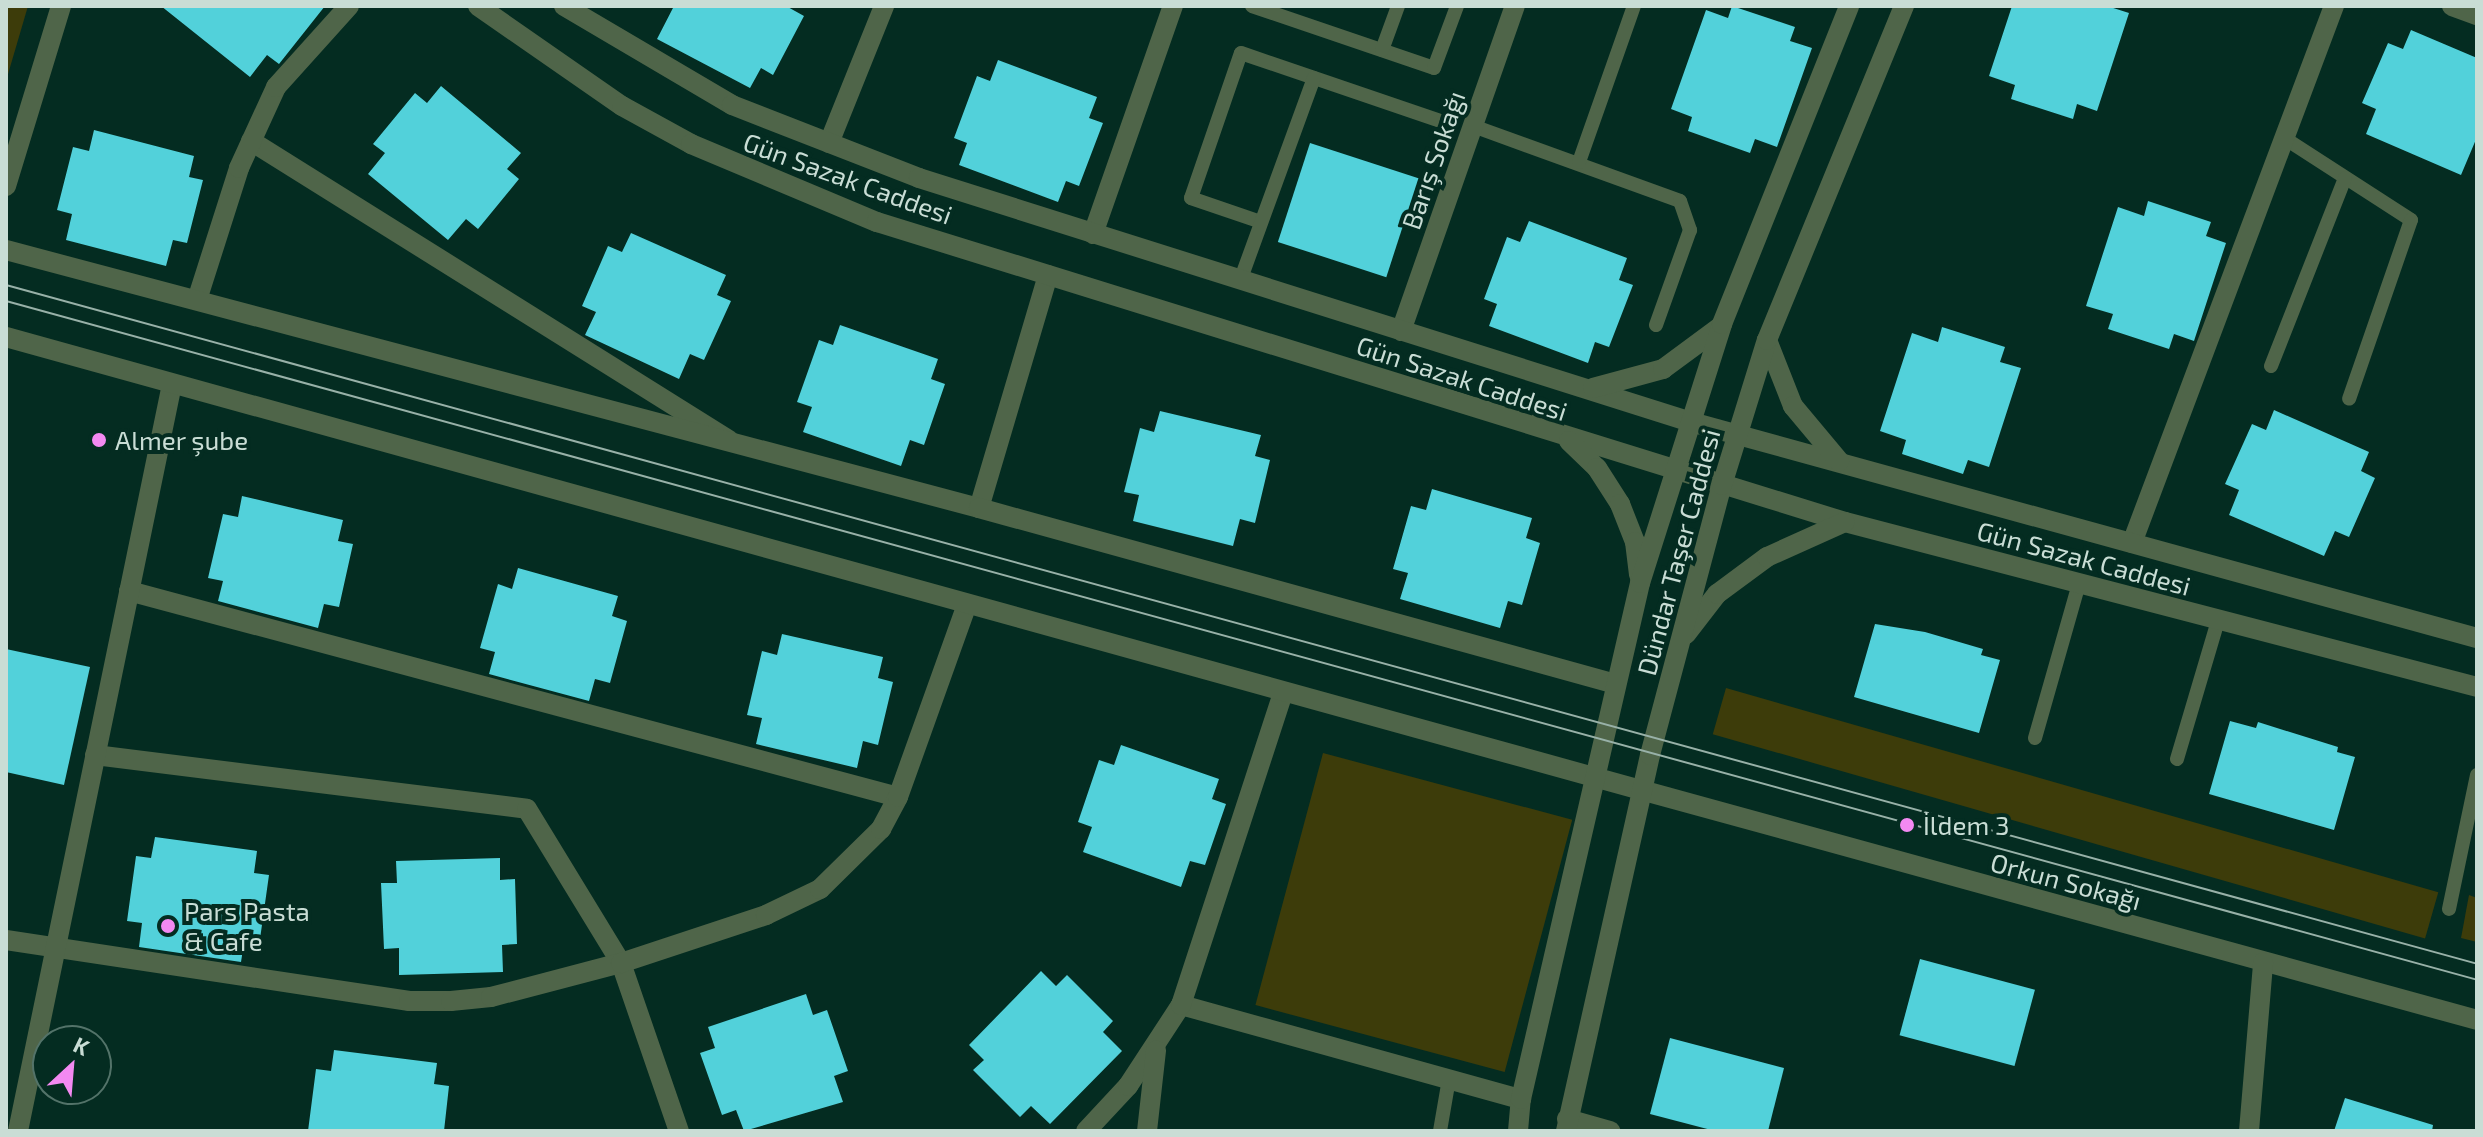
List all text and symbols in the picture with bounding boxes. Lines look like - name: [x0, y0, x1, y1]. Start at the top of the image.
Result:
- street label: Barış Sokağı: [1395, 87, 1471, 233]
- street label: Gün Sazak Caddesi: [739, 126, 957, 230]
- street label: Gün Sazak Caddesi: [1353, 329, 1571, 427]
- place label: Almer şube: [115, 424, 249, 456]
- street label: Dündar Taşer Caddesi: [1630, 425, 1726, 679]
- marker: Almer şube: [90, 431, 108, 449]
- street label: Gün Sazak Caddesi: [1974, 514, 2194, 602]
- place label: İldem 3: [1923, 809, 2009, 841]
- marker: İldem 3: [1898, 816, 1916, 834]
- street label: Orkun Sokağı: [1987, 846, 2145, 916]
- place label: Pars Pasta & Cafe: [184, 895, 310, 956]
- marker: Pars Pasta & Cafe: [159, 917, 177, 935]
- north arrow: [32, 1025, 112, 1105]
- text: K: [70, 1030, 94, 1060]

